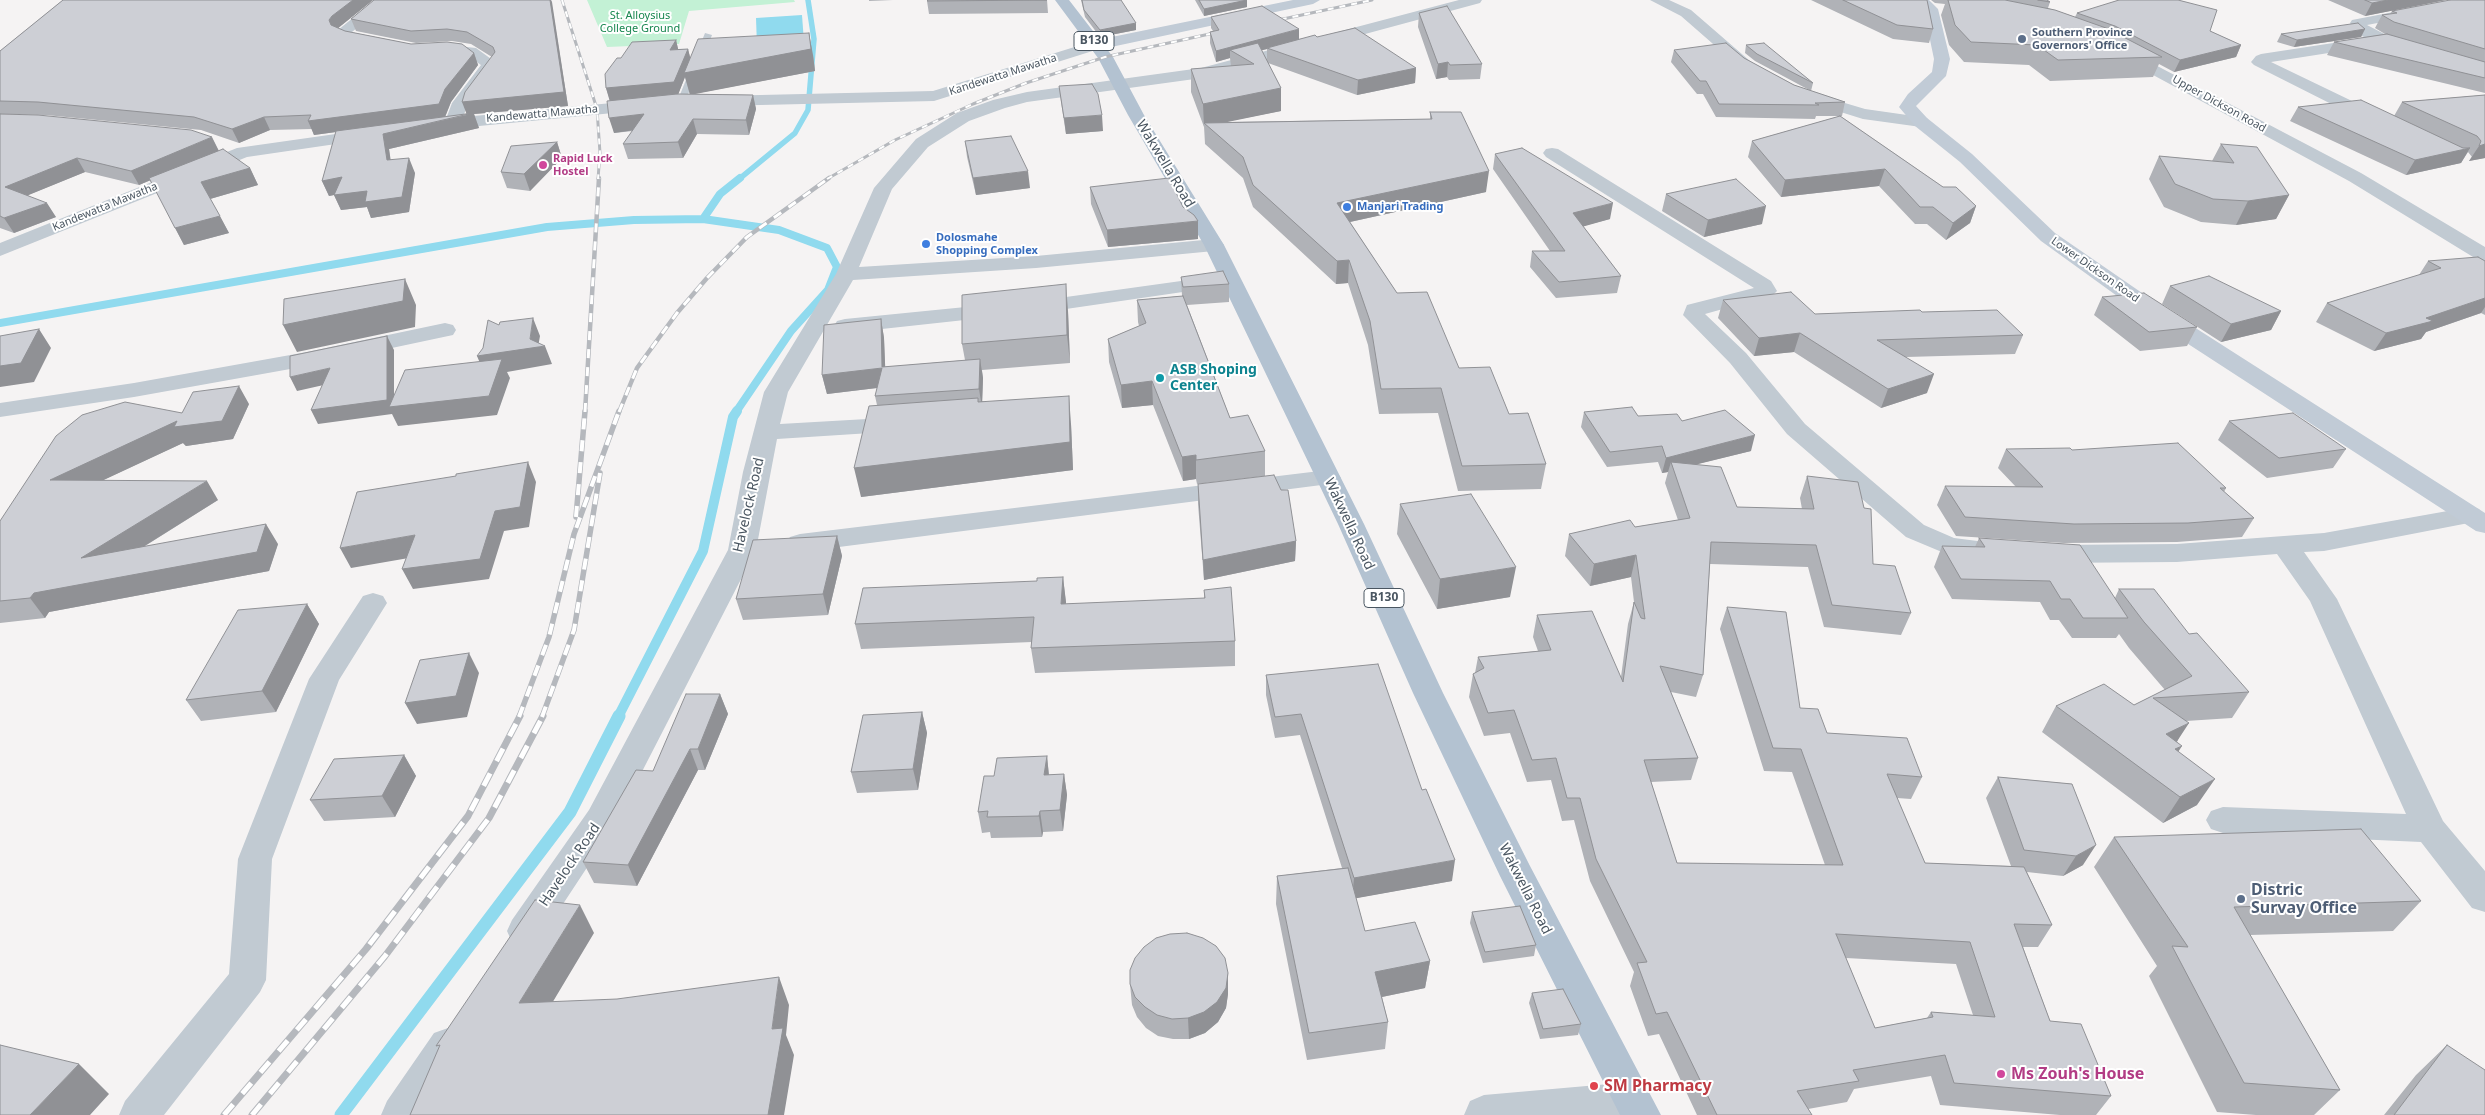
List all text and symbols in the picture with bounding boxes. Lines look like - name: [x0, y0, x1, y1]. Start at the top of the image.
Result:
- park label: St. Alloysius College Ground: [600, 9, 680, 35]
- place label: Southern Province Governors' Office: [2032, 26, 2133, 52]
- road number: B130: [1074, 31, 1114, 50]
- marker: Southern Province Governors' Office: [2016, 33, 2028, 45]
- street label: Kandewatta Mawatha: [948, 51, 1058, 99]
- street label: Upper Dickson Road: [2170, 73, 2268, 135]
- street label: Kandewatta Mawatha: [486, 103, 598, 125]
- street label: Wakwella Road: [1132, 117, 1198, 211]
- place label: Rapid Luck Hostel: [553, 152, 613, 178]
- marker: Rapid Luck Hostel: [537, 159, 549, 171]
- street label: Kandewatta Mawatha: [51, 180, 159, 234]
- place label: Manjari Trading: [1357, 200, 1443, 214]
- marker: Manjari Trading: [1341, 201, 1353, 213]
- place label: Dolosmahe Shopping Complex: [936, 231, 1038, 257]
- street label: Lower Dickson Road: [2048, 235, 2142, 305]
- marker: Dolosmahe Shopping Complex: [920, 238, 932, 250]
- place label: ASB Shoping Center: [1170, 362, 1257, 394]
- marker: ASB Shoping Center: [1154, 372, 1166, 384]
- street label: Havelock Road: [730, 456, 768, 554]
- street label: Wakwella Road: [1320, 475, 1378, 573]
- road number: B130: [1364, 588, 1404, 608]
- street label: Havelock Road: [536, 820, 604, 910]
- street label: Wakwella Road: [1495, 841, 1555, 937]
- place label: Distric Survay Office: [2251, 880, 2357, 918]
- marker: Distric Survay Office: [2235, 893, 2247, 905]
- place label: Ms Zouh's House: [2011, 1064, 2144, 1084]
- marker: Ms Zouh's House: [1995, 1068, 2007, 1080]
- place label: SM Pharmacy: [1604, 1076, 1712, 1096]
- marker: SM Pharmacy: [1588, 1080, 1600, 1092]

